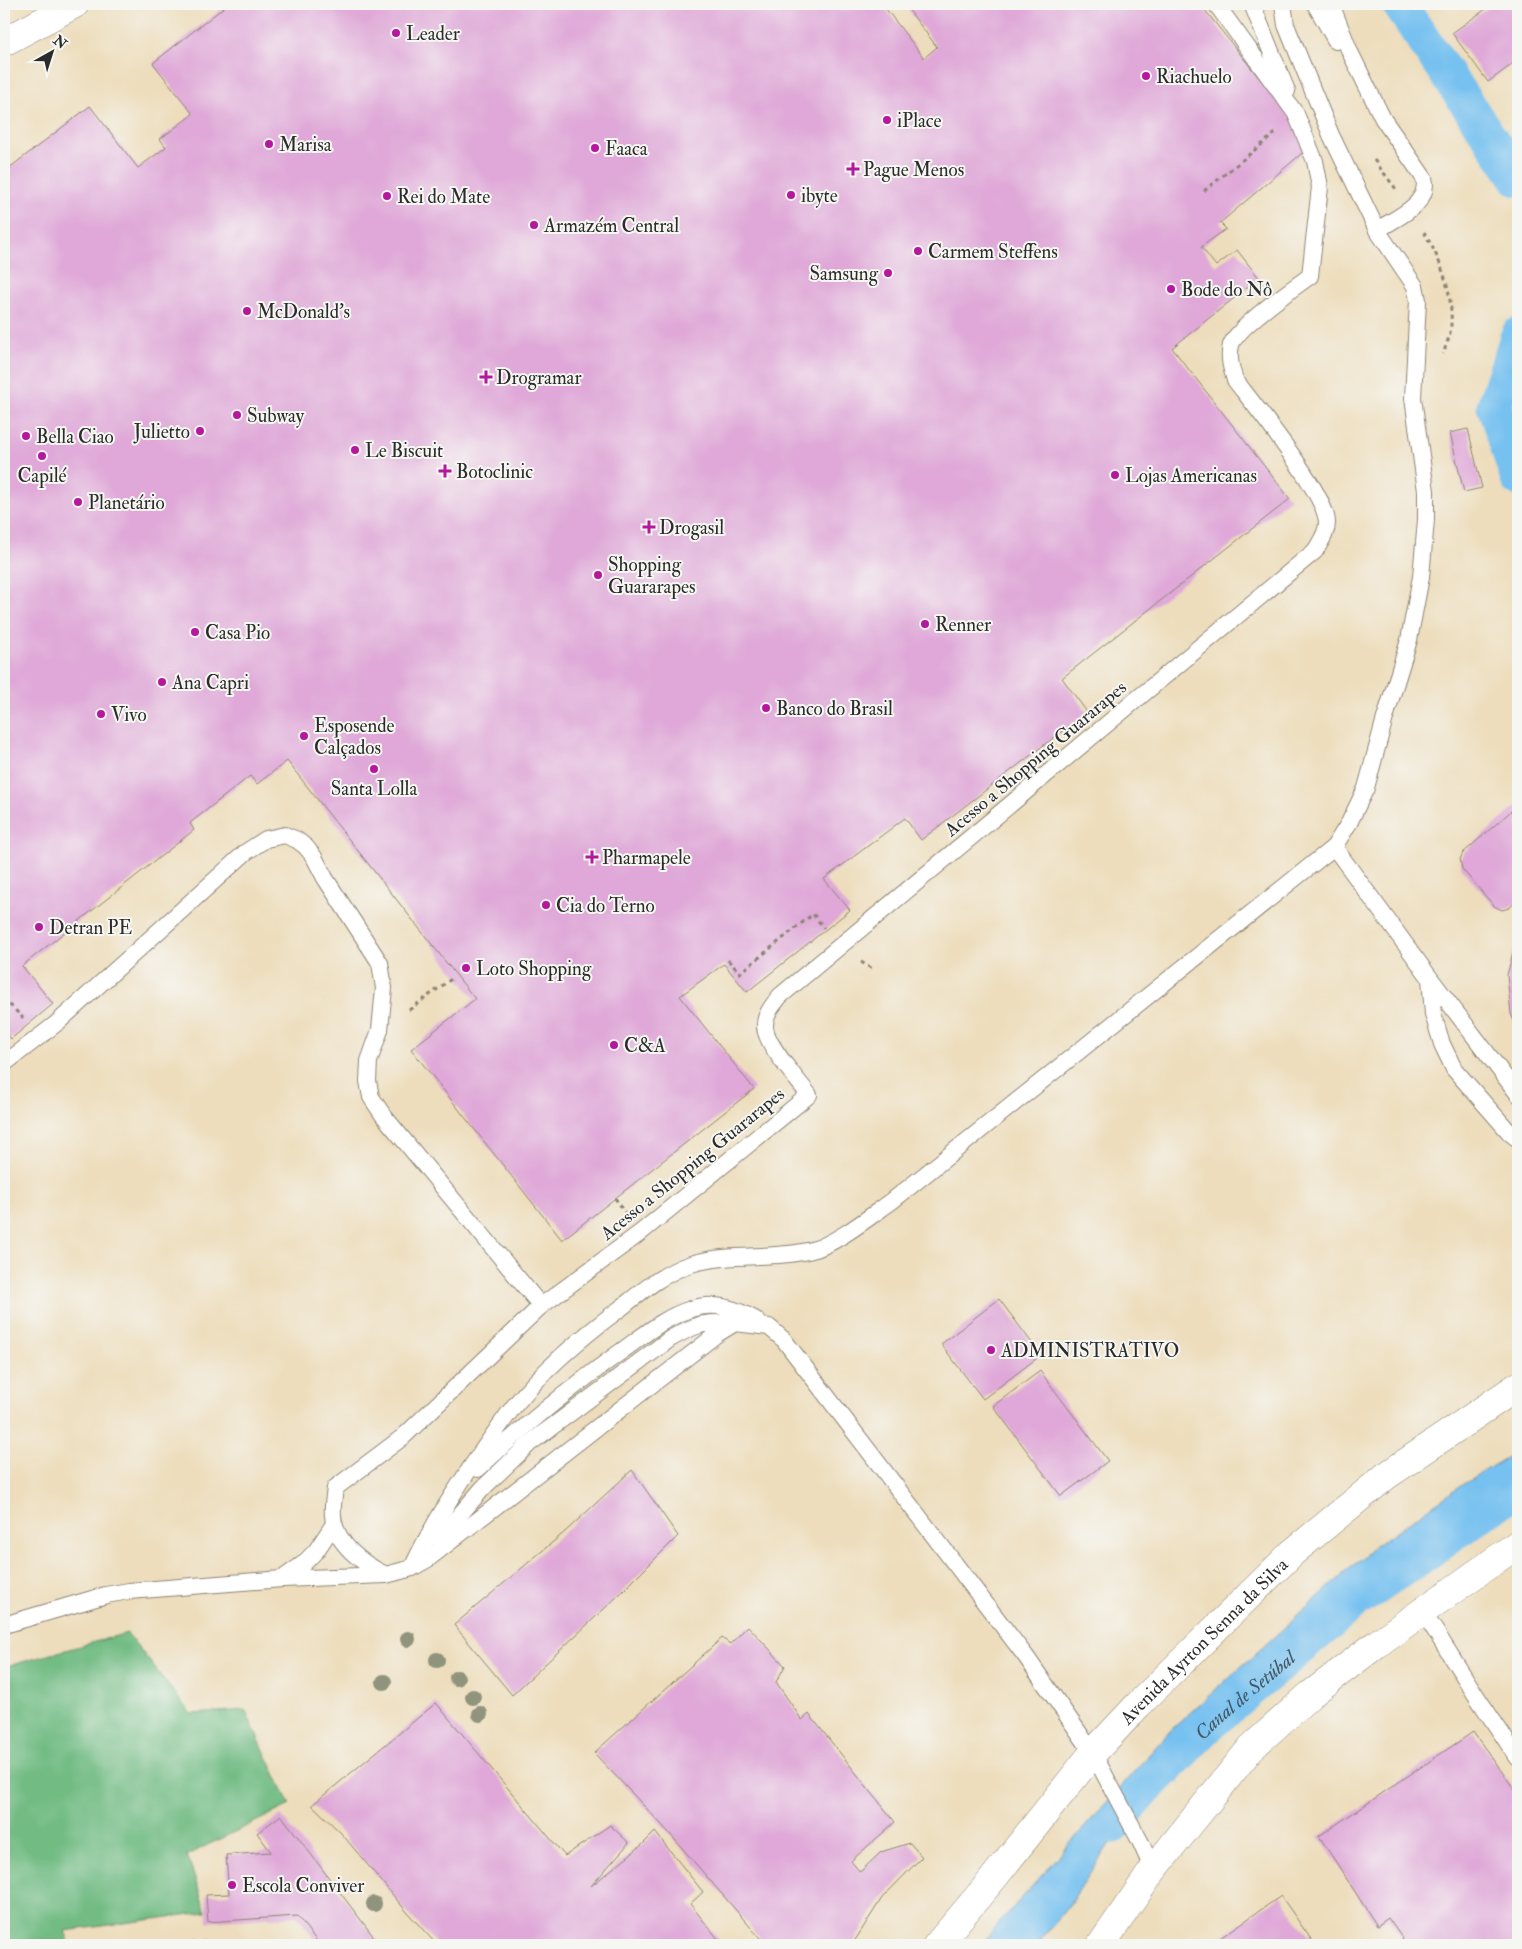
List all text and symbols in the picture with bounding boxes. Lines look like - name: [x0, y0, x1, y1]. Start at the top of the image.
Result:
- place label: Leader: [406, 22, 460, 46]
- marker: Leader: [390, 27, 402, 39]
- north arrow: [28, 28, 78, 78]
- text: N: [49, 31, 70, 53]
- place label: Riachuelo: [1156, 65, 1232, 89]
- marker: Riachuelo: [1140, 70, 1152, 82]
- place label: iPlace: [897, 109, 942, 133]
- marker: iPlace: [881, 114, 893, 126]
- place label: Marisa: [279, 133, 332, 157]
- place label: Faaca: [605, 137, 648, 161]
- marker: Marisa: [263, 138, 275, 150]
- marker: Faaca: [589, 142, 601, 154]
- place label: Pague Menos: [863, 158, 964, 182]
- marker: Pague Menos: [847, 163, 859, 175]
- place label: ibyte: [801, 184, 838, 208]
- place label: Rei do Mate: [397, 185, 490, 209]
- marker: ibyte: [785, 189, 797, 201]
- marker: Rei do Mate: [381, 190, 393, 202]
- place label: Armazém Central: [543, 214, 679, 238]
- marker: Armazém Central: [528, 219, 540, 231]
- place label: Carmem Steffens: [928, 240, 1058, 264]
- marker: Carmem Steffens: [912, 245, 924, 257]
- place label: Samsung: [809, 262, 879, 286]
- marker: Samsung: [882, 267, 894, 279]
- place label: Bode do Nô: [1181, 278, 1272, 302]
- marker: Bode do Nô: [1165, 283, 1177, 295]
- place label: McDonald's: [257, 300, 350, 324]
- marker: McDonald's: [241, 305, 253, 317]
- place label: Drogramar: [496, 366, 582, 390]
- marker: Drogramar: [480, 371, 492, 383]
- place label: Subway: [247, 404, 305, 428]
- marker: Subway: [231, 409, 243, 421]
- place label: Julietto: [133, 420, 190, 444]
- place label: Bella Ciao: [36, 425, 114, 449]
- marker: Julietto: [194, 425, 206, 437]
- marker: Bella Ciao: [20, 430, 32, 442]
- place label: Le Biscuit: [365, 439, 443, 463]
- marker: Le Biscuit: [349, 444, 361, 456]
- marker: Capilé: [36, 450, 48, 462]
- place label: Botoclinic: [456, 460, 533, 484]
- place label: Capilé: [18, 464, 67, 489]
- marker: Botoclinic: [438, 464, 452, 478]
- place label: Lojas Americanas: [1125, 464, 1257, 488]
- marker: Lojas Americanas: [1109, 469, 1121, 481]
- place label: Planetário: [88, 491, 165, 515]
- marker: Planetário: [72, 496, 84, 508]
- place label: Drogasil: [659, 516, 724, 540]
- marker: Drogasil: [643, 521, 655, 533]
- place label: Shopping Guararapes: [608, 553, 695, 600]
- marker: Shopping Guararapes: [592, 569, 604, 581]
- place label: Renner: [935, 613, 991, 637]
- marker: Renner: [919, 618, 931, 630]
- place label: Casa Pio: [205, 621, 270, 645]
- marker: Casa Pio: [189, 626, 201, 638]
- place label: Ana Capri: [171, 671, 249, 696]
- marker: Ana Capri: [156, 676, 168, 688]
- street label: Acesso a Shopping Guararapes: [939, 676, 1132, 843]
- place label: Banco do Brasil: [776, 697, 893, 721]
- marker: Banco do Brasil: [760, 702, 772, 714]
- place label: Vivo: [111, 703, 147, 727]
- marker: Vivo: [95, 708, 107, 720]
- place label: Esposende Calçados: [314, 714, 394, 760]
- marker: Esposende Calçados: [298, 730, 310, 742]
- marker: Santa Lolla: [368, 763, 380, 775]
- place label: Santa Lolla: [331, 777, 417, 801]
- place label: Pharmapele: [602, 846, 691, 871]
- marker: Pharmapele: [586, 851, 598, 863]
- place label: Cia do Terno: [556, 894, 655, 918]
- marker: Cia do Terno: [540, 899, 552, 911]
- place label: Detran PE: [49, 916, 132, 940]
- marker: Detran PE: [33, 921, 45, 933]
- place label: Loto Shopping: [476, 957, 592, 982]
- marker: Loto Shopping: [460, 962, 472, 974]
- place label: C&A: [624, 1034, 666, 1058]
- marker: C&A: [608, 1039, 620, 1051]
- street label: Acesso a Shopping Guararapes: [595, 1082, 790, 1247]
- place label: ADMINISTRATIVO: [1000, 1339, 1179, 1363]
- marker: ADMINISTRATIVO: [985, 1344, 997, 1356]
- street label: Avenida Ayrton Senna da Silva: [1114, 1553, 1293, 1730]
- water label: Canal de Setúbal: [1189, 1644, 1302, 1745]
- place label: Escola Conviver: [242, 1874, 364, 1898]
- marker: Escola Conviver: [226, 1879, 238, 1891]

